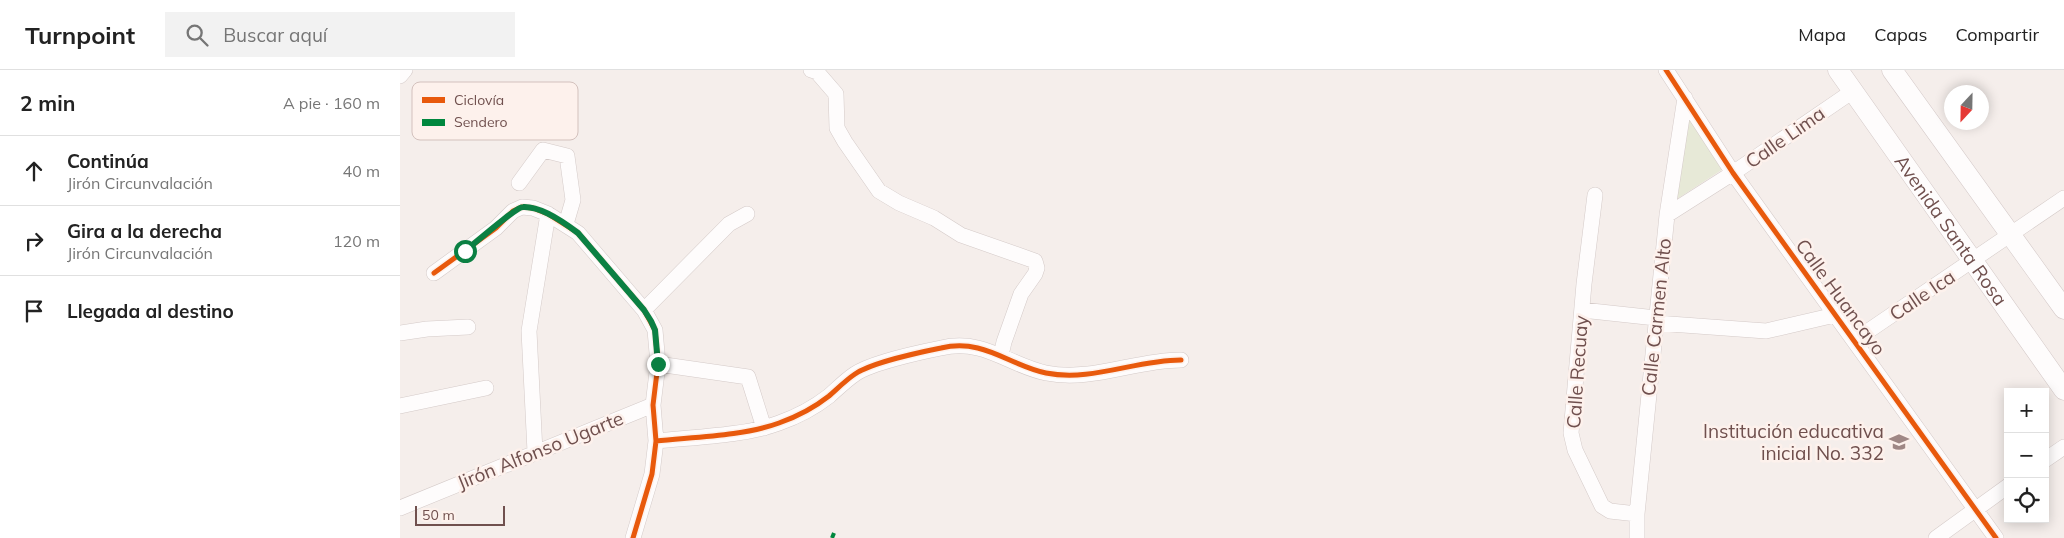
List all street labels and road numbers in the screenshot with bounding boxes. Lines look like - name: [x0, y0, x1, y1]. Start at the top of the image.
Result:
- street label: Calle Lima: [1741, 101, 1829, 173]
- street label: Avenida Santa Rosa: [1890, 150, 2013, 310]
- street label: Calle Huancayo: [1791, 234, 1891, 360]
- street label: Calle Carmen Alto: [1636, 237, 1676, 397]
- street label: Calle Ica: [1885, 264, 1959, 326]
- street label: Calle Recuay: [1561, 315, 1593, 429]
- street label: Jirón Alfonso Ugarte: [453, 406, 627, 494]

